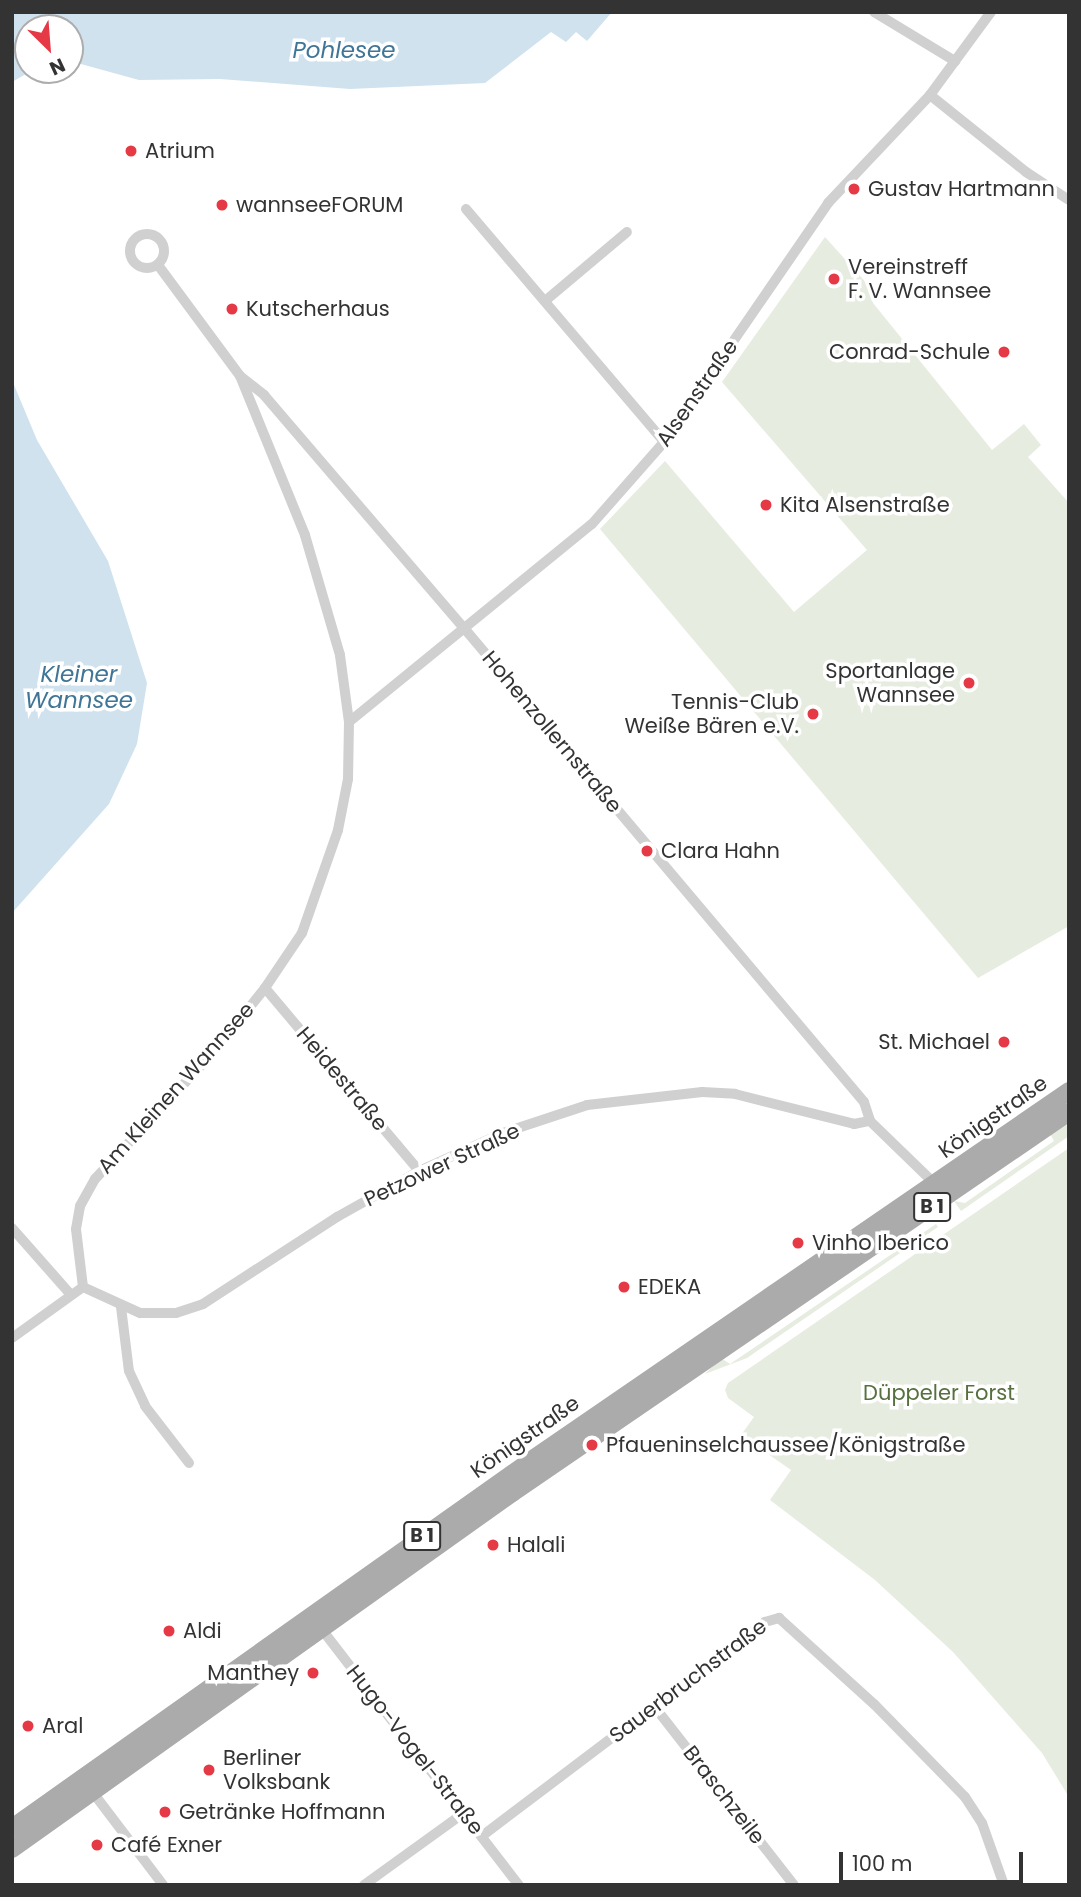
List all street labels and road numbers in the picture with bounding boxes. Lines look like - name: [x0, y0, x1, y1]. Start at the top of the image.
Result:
- street label: Alsenstraße: [651, 335, 743, 451]
- street label: Hohenzollernstraße: [477, 646, 627, 818]
- street label: Am Kleinen Wannsee: [93, 997, 259, 1179]
- street label: Heidestraße: [291, 1022, 393, 1136]
- street label: Königstraße: [934, 1070, 1052, 1164]
- street label: Petzower Straße: [360, 1118, 524, 1212]
- road number: B 1: [913, 1191, 951, 1222]
- street label: Königstraße: [466, 1390, 584, 1484]
- road number: B 1: [403, 1520, 441, 1552]
- street label: Sauerbruchstraße: [604, 1614, 772, 1748]
- street label: Hugo-Vogel-Straße: [341, 1660, 489, 1840]
- street label: Braschzeile: [678, 1741, 770, 1849]

